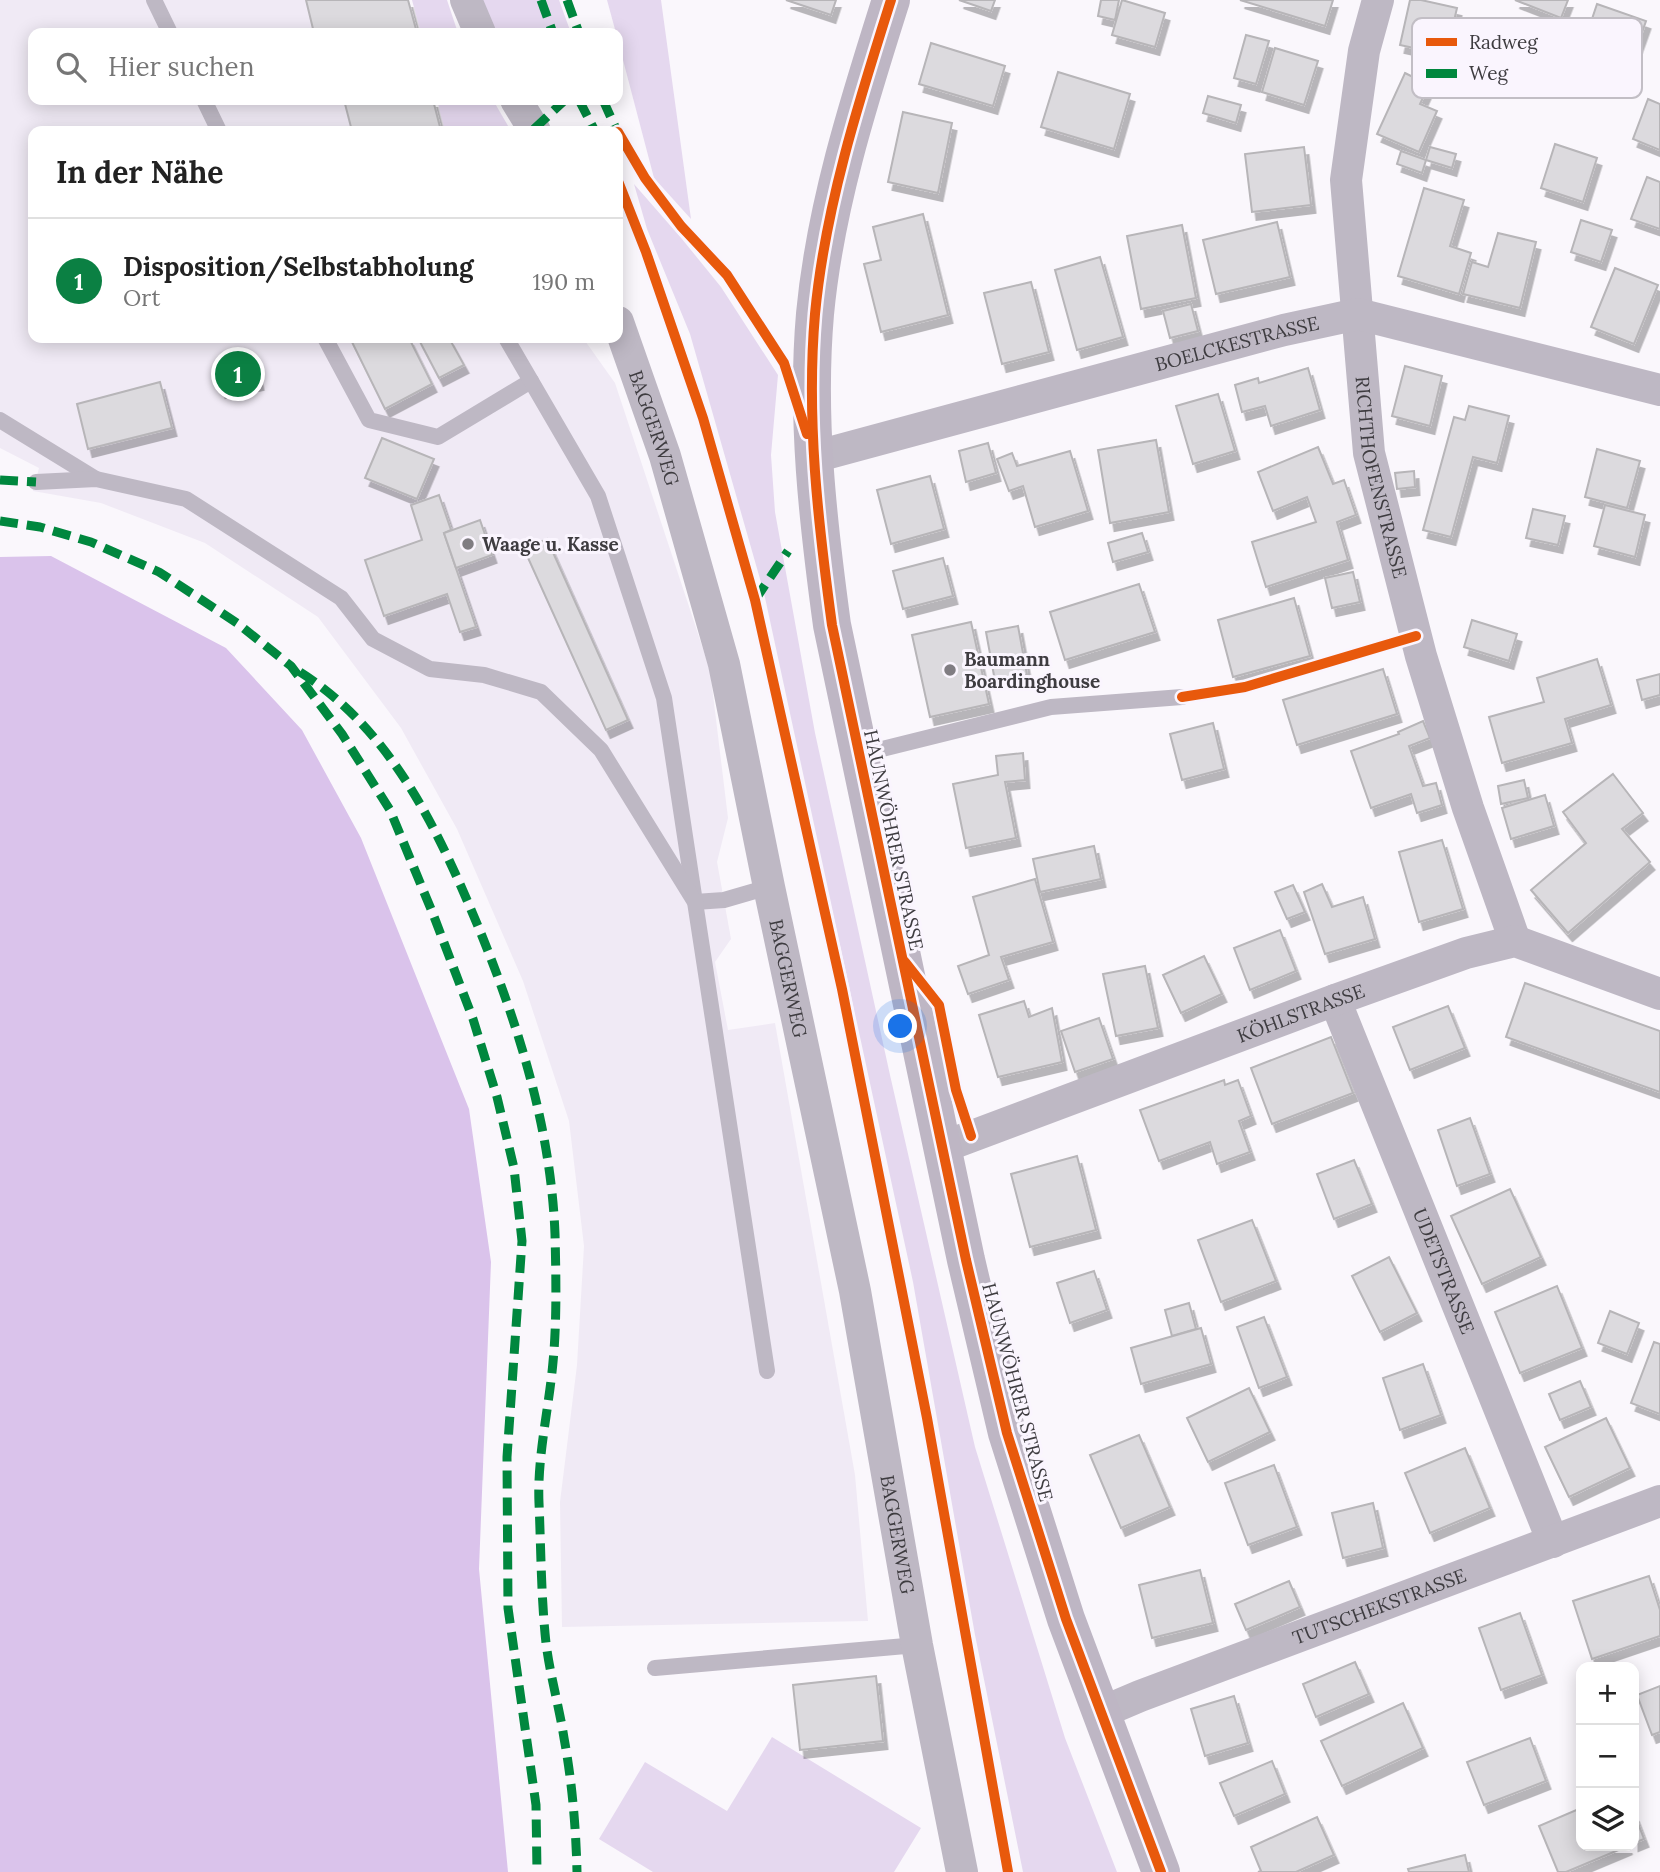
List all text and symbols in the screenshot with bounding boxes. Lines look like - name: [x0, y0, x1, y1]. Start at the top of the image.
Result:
- legend: [1412, 18, 1642, 98]
- search box: [28, 28, 623, 105]
- text: Radweg: [1469, 30, 1538, 54]
- icon: search: [52, 48, 90, 86]
- text: Hier suchen: [108, 50, 254, 83]
- text: Weg: [1469, 61, 1508, 85]
- text: In der Nähe: [56, 153, 224, 191]
- text: Disposition/Selbstabholung: [123, 250, 474, 283]
- text: 1: [74, 267, 84, 296]
- text: 190 m: [532, 267, 595, 296]
- text: Ort: [123, 283, 160, 312]
- street label: BOELCKESTRASSE: [1152, 311, 1321, 376]
- pin: 1: [215, 348, 261, 400]
- street label: BAGGERWEG: [624, 367, 685, 489]
- street label: RICHTHOFENSTRASSE: [1351, 375, 1413, 581]
- place label: Waage u. Kasse: [482, 532, 619, 556]
- marker: Waage u. Kasse: [460, 536, 476, 552]
- place label: Baumann Boardinghouse: [964, 647, 1100, 693]
- marker: Baumann Boardinghouse: [942, 662, 958, 678]
- street label: HAUNWÖHRER STRASSE: [859, 727, 929, 953]
- street label: BAGGERWEG: [764, 917, 813, 1040]
- street label: KÖHLSTRASSE: [1234, 978, 1368, 1048]
- your location: [883, 1009, 917, 1043]
- street label: UDETSTRASSE: [1408, 1205, 1480, 1337]
- street label: HAUNWÖHRER STRASSE: [977, 1280, 1059, 1504]
- street label: BAGGERWEG: [875, 1473, 920, 1596]
- street label: TUTSCHEKSTRASSE: [1289, 1563, 1469, 1650]
- map controls: [1576, 1662, 1639, 1851]
- button: +: [1576, 1662, 1639, 1725]
- button: −: [1576, 1725, 1639, 1788]
- button: layers: [1576, 1788, 1639, 1851]

